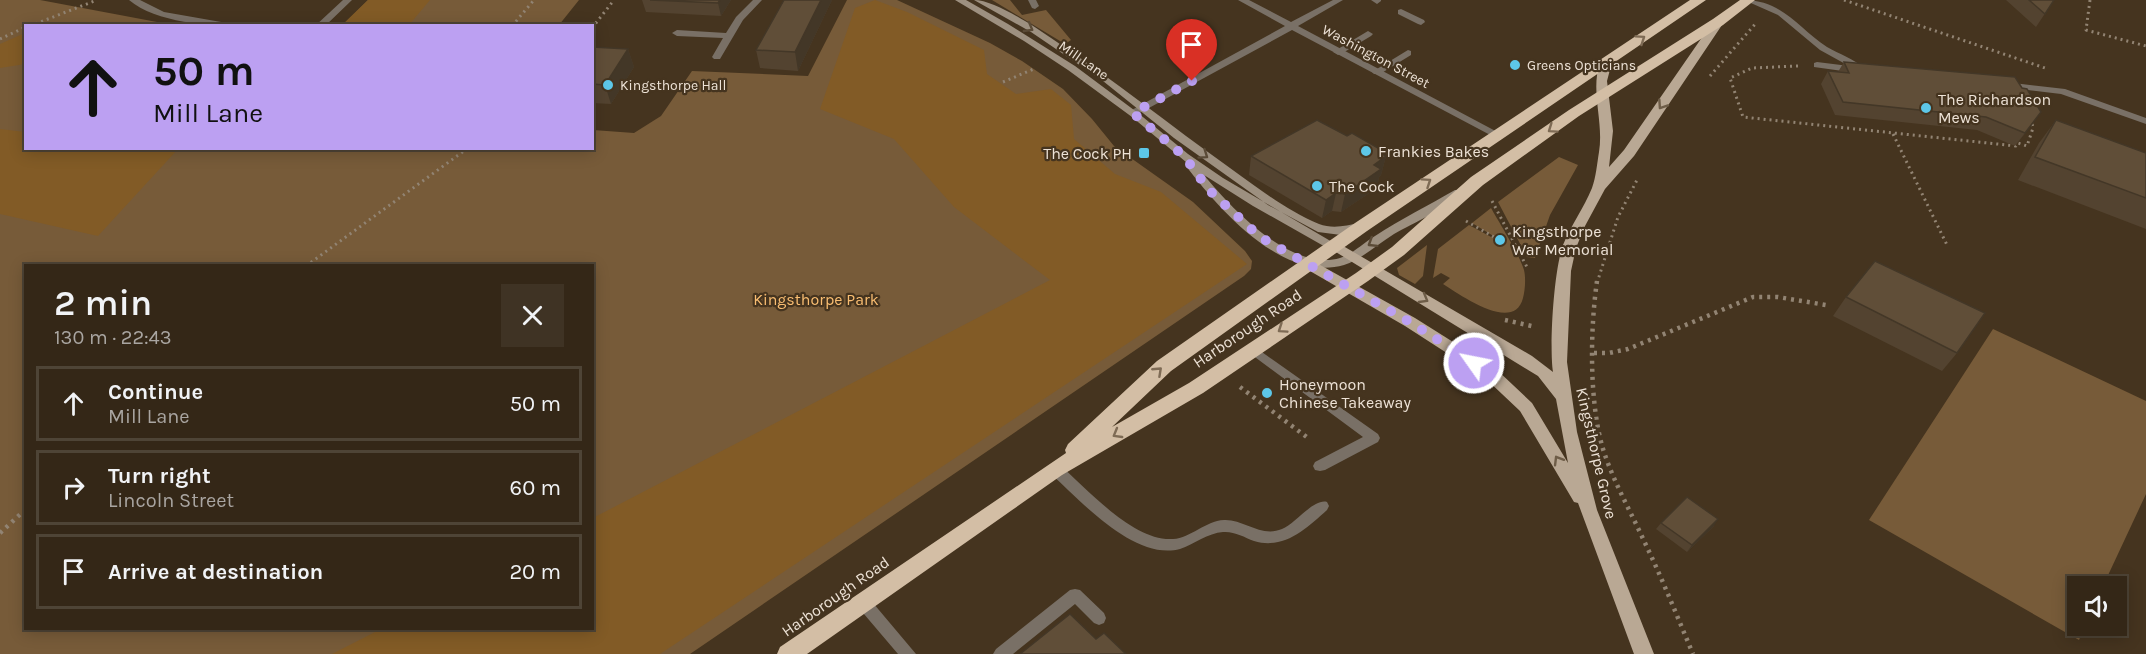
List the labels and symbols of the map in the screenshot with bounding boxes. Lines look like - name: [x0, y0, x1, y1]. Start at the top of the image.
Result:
- pin: [1166, 19, 1217, 81]
- one-way arrow: [1023, 21, 1034, 32]
- street label: Washington Street: [1319, 21, 1432, 92]
- one-way arrow: [1635, 34, 1645, 46]
- street label: Mill Lane: [1055, 37, 1112, 84]
- place label: Greens Opticians: [1527, 57, 1636, 74]
- marker: Greens Opticians: [1508, 58, 1522, 72]
- place label: Kingsthorpe Hall: [620, 77, 726, 94]
- marker: Kingsthorpe Hall: [601, 78, 615, 92]
- place label: The Richardson Mews: [1938, 90, 2051, 127]
- one-way arrow: [1658, 99, 1669, 110]
- marker: The Richardson Mews: [1919, 101, 1933, 115]
- one-way arrow: [1548, 122, 1559, 133]
- place label: Frankies Bakes: [1378, 142, 1489, 161]
- place label: The Cock PH: [1043, 144, 1132, 163]
- marker: Frankies Bakes: [1359, 144, 1373, 158]
- marker: The Cock PH: [1137, 146, 1151, 160]
- one-way arrow: [1197, 148, 1208, 159]
- place label: The Cock: [1329, 177, 1395, 196]
- marker: The Cock: [1310, 179, 1324, 193]
- one-way arrow: [1420, 179, 1431, 190]
- place label: Kingsthorpe War Memorial: [1512, 222, 1614, 259]
- marker: Kingsthorpe War Memorial: [1493, 233, 1507, 247]
- one-way arrow: [1368, 235, 1379, 246]
- street label: Harborough Road: [1189, 285, 1305, 372]
- park label: Kingsthorpe Park: [753, 290, 879, 309]
- one-way arrow: [1418, 292, 1428, 303]
- one-way arrow: [1278, 322, 1288, 334]
- position arrow: [1442, 331, 1506, 395]
- one-way arrow: [1151, 368, 1162, 379]
- place label: Honeymoon Chinese Takeaway: [1279, 375, 1411, 412]
- marker: Honeymoon Chinese Takeaway: [1260, 386, 1274, 400]
- street label: Kingsthorpe Grove: [1572, 386, 1621, 521]
- one-way arrow: [1113, 426, 1123, 438]
- one-way arrow: [1553, 456, 1565, 466]
- street label: Harborough Road: [778, 552, 893, 641]

